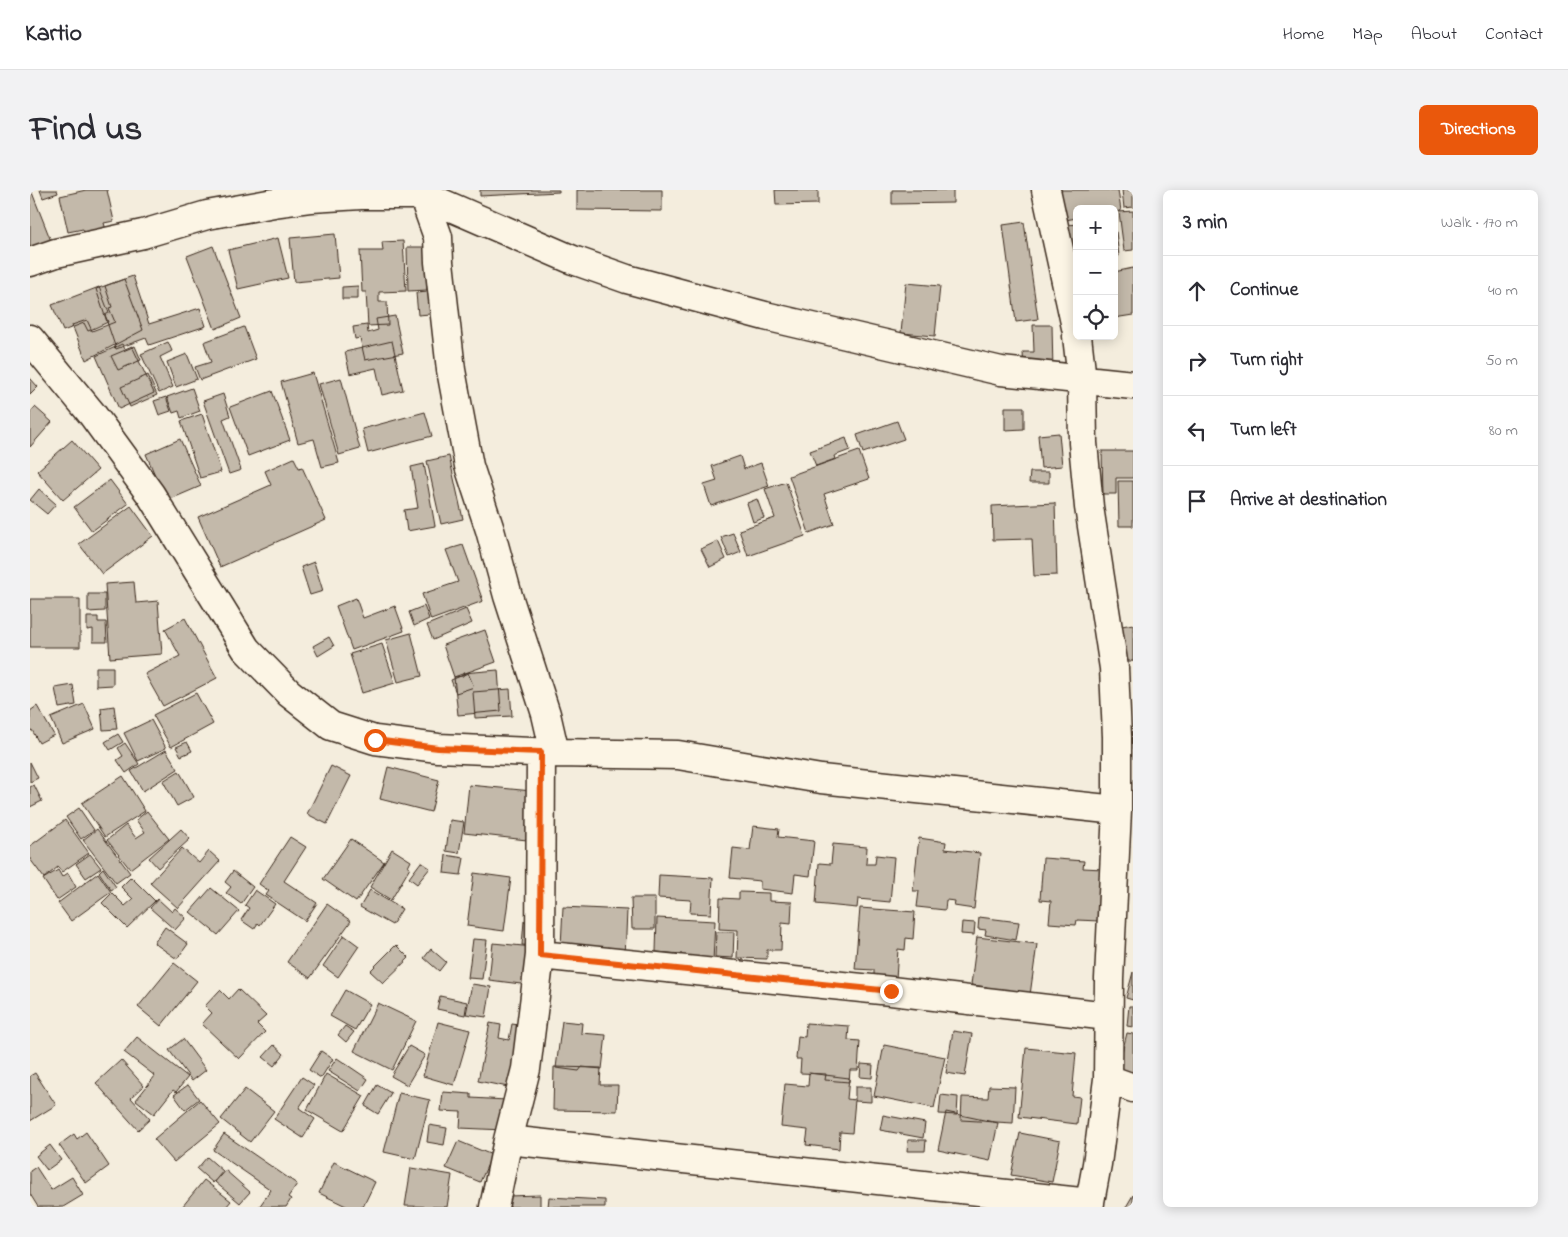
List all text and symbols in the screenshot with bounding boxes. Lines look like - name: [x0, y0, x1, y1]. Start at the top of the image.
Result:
- text: Kartio: [25, 17, 82, 52]
- text: Home: [1283, 22, 1324, 48]
- text: Map: [1352, 22, 1383, 48]
- text: About: [1411, 22, 1457, 48]
- text: Contact: [1485, 22, 1543, 48]
- text: Find us: [30, 105, 142, 156]
- button: Directions: [1419, 105, 1538, 155]
- map controls: [1073, 205, 1118, 340]
- button: +: [1073, 205, 1118, 250]
- text: 3 min: [1183, 208, 1227, 238]
- text: Walk · 170 m: [1441, 211, 1518, 235]
- button: −: [1073, 250, 1118, 295]
- icon: ahead: [1183, 277, 1211, 305]
- text: Continue: [1230, 277, 1298, 304]
- text: 40 m: [1488, 279, 1518, 303]
- button: locate: [1073, 295, 1118, 340]
- icon: right: [1183, 347, 1211, 375]
- text: Turn right: [1230, 347, 1303, 374]
- text: 50 m: [1486, 349, 1518, 373]
- icon: left: [1183, 417, 1211, 445]
- text: Turn left: [1230, 417, 1297, 444]
- text: 80 m: [1489, 419, 1518, 443]
- icon: arrive: [1183, 487, 1211, 515]
- text: Arrive at destination: [1230, 487, 1387, 514]
- route start: [364, 729, 387, 752]
- route end: [880, 980, 903, 1003]

